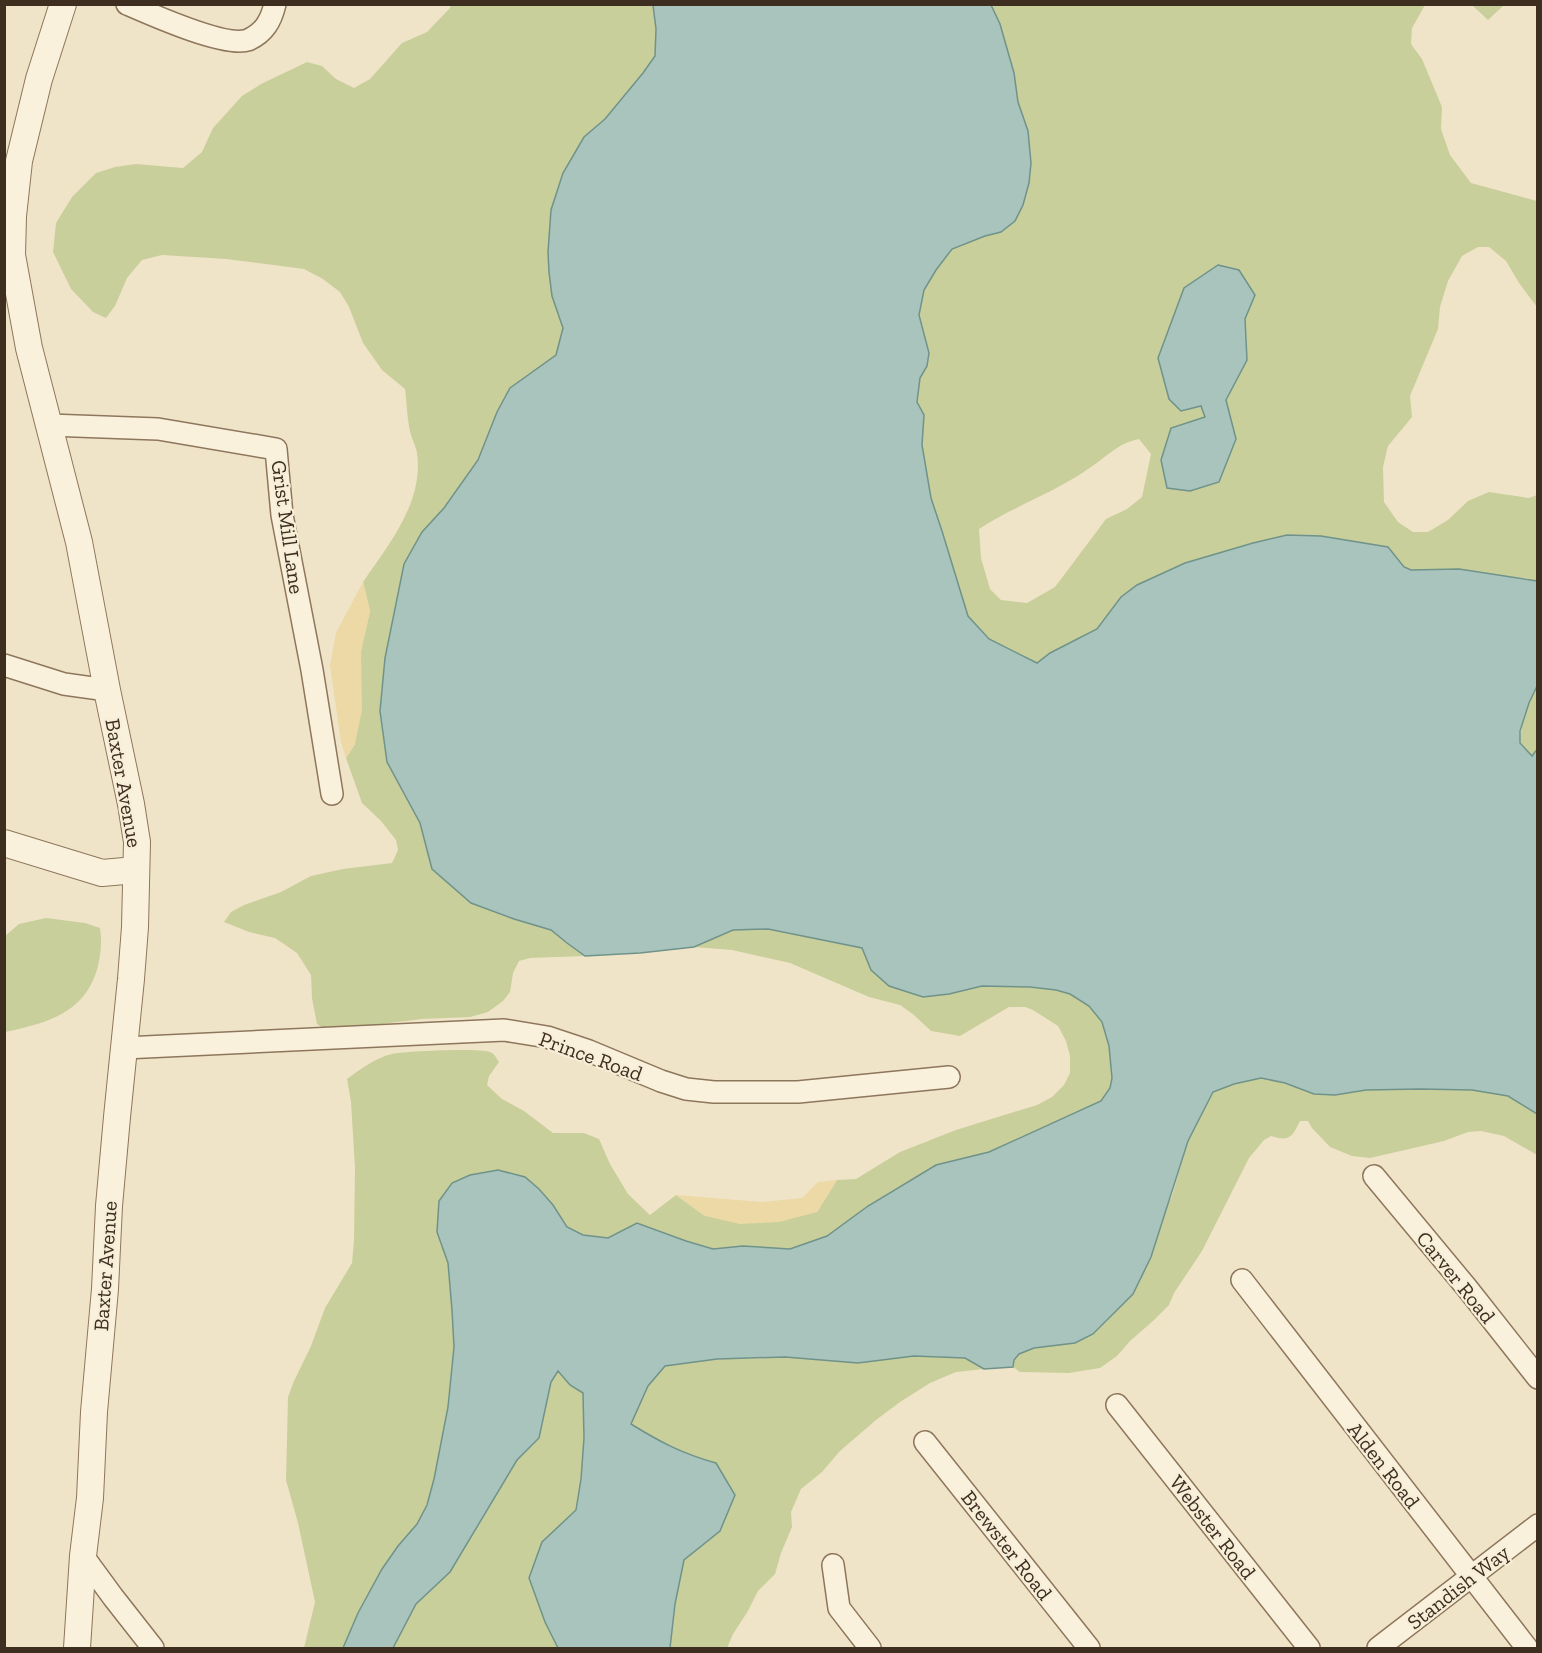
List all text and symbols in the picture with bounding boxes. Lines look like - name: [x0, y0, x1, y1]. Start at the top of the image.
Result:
- street label: Grist Mill Lane: [266, 459, 310, 596]
- street label: Baxter Avenue: [100, 717, 148, 850]
- street label: Prince Road: [536, 1026, 647, 1086]
- street label: Baxter Avenue: [88, 1200, 122, 1332]
- street label: Carver Road: [1411, 1226, 1501, 1328]
- street label: Alden Road: [1343, 1417, 1426, 1513]
- street label: Webster Road: [1165, 1470, 1262, 1584]
- street label: Brewster Road: [956, 1485, 1058, 1605]
- street label: Standish Way: [1402, 1539, 1514, 1635]

